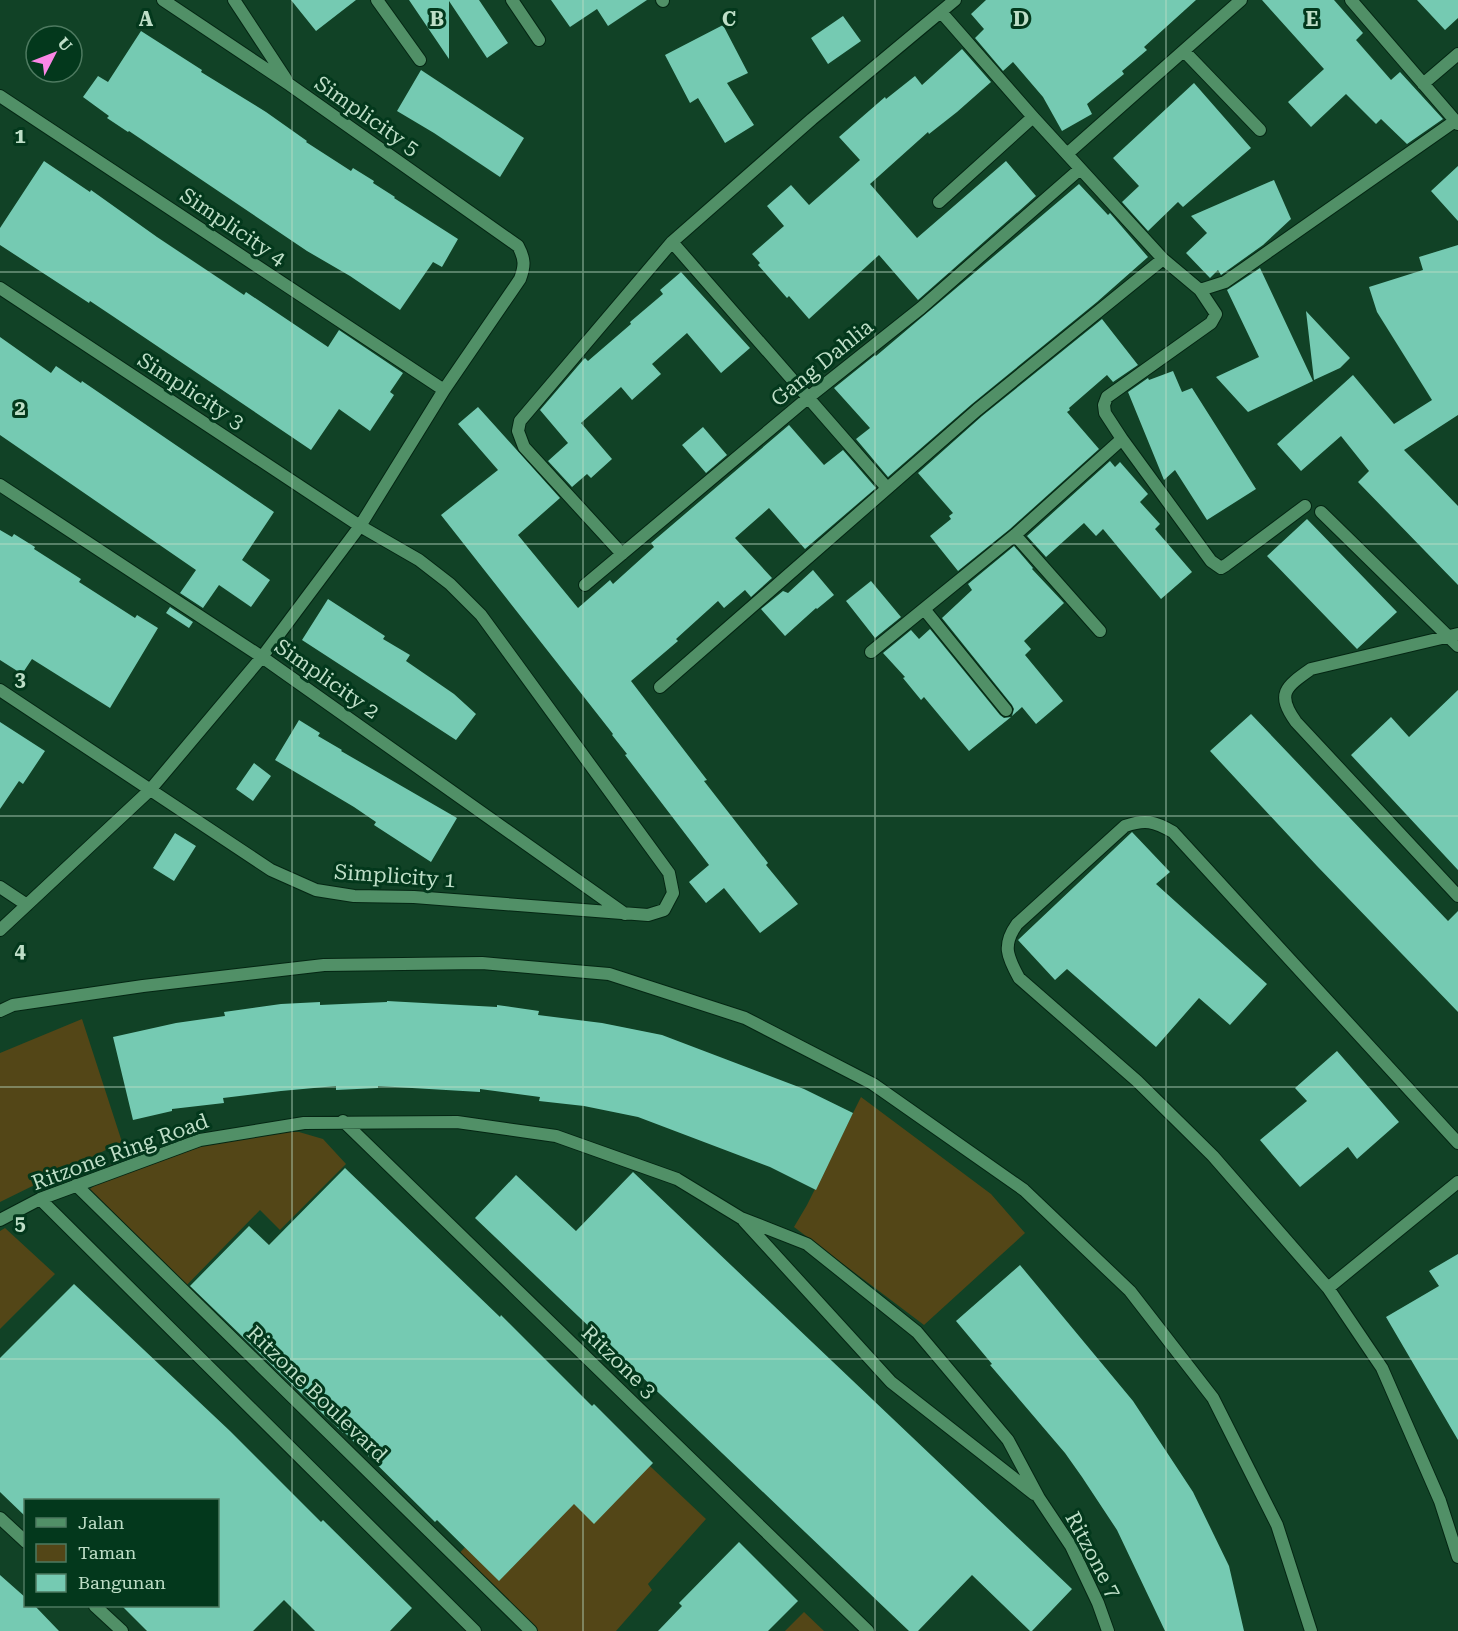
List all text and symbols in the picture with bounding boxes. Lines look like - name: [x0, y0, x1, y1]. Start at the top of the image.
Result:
- text: A: [139, 7, 154, 31]
- text: B: [430, 7, 444, 31]
- text: C: [722, 7, 736, 31]
- text: D: [1013, 7, 1029, 31]
- text: E: [1306, 7, 1319, 31]
- north arrow: [24, 24, 84, 84]
- text: U: [54, 33, 76, 55]
- street label: Simplicity 5: [310, 71, 424, 161]
- text: 1: [14, 124, 26, 148]
- street label: Simplicity 4: [176, 183, 290, 271]
- street label: Gang Dahlia: [766, 314, 878, 411]
- street label: Simplicity 3: [133, 348, 249, 434]
- text: 2: [14, 396, 26, 420]
- street label: Simplicity 2: [270, 634, 384, 724]
- text: 3: [14, 667, 26, 691]
- street label: Simplicity 1: [333, 860, 457, 892]
- text: 4: [14, 939, 26, 963]
- street label: Ritzone Ring Road: [28, 1109, 212, 1195]
- text: 5: [14, 1211, 26, 1235]
- street label: Ritzone Boulevard: [242, 1321, 392, 1467]
- street label: Ritzone 3: [577, 1321, 661, 1403]
- legend: [24, 1499, 219, 1607]
- street label: Ritzone 7: [1060, 1508, 1126, 1602]
- text: Jalan: [78, 1512, 125, 1533]
- text: Taman: [78, 1542, 137, 1563]
- text: Bangunan: [78, 1572, 166, 1593]

